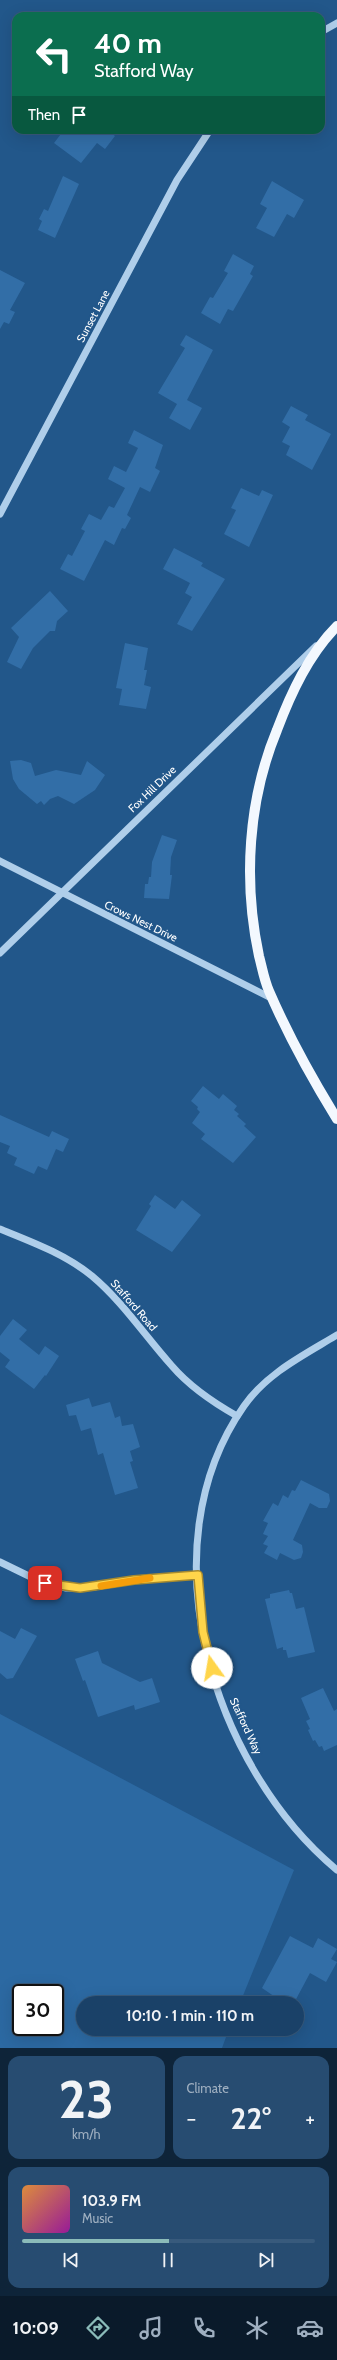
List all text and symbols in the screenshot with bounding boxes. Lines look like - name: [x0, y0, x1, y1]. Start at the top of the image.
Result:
- text: 40 m: [94, 26, 162, 60]
- icon: left: [28, 28, 80, 80]
- text: Stafford Way: [94, 60, 194, 82]
- icon: arrive: [68, 104, 90, 126]
- text: Then: [28, 106, 60, 124]
- street label: Sunset Lane: [73, 287, 113, 345]
- street label: Fox Hill Drive: [125, 762, 179, 815]
- street label: Crows Nest Drive: [102, 897, 180, 945]
- street label: Stafford Road: [108, 1276, 160, 1334]
- pin: [28, 1566, 62, 1600]
- icon: arrive: [34, 1572, 56, 1594]
- position arrow: [191, 1647, 233, 1689]
- street label: Stafford Way: [227, 1695, 265, 1757]
- speed limit sign: 30: [12, 1984, 64, 2036]
- text: 10:10 · 1 min · 110 m: [126, 2007, 254, 2025]
- text: 23: [58, 2068, 114, 2131]
- text: Climate: [187, 2080, 229, 2096]
- text: 22°: [231, 2100, 271, 2137]
- text: −: [187, 2105, 196, 2132]
- text: +: [305, 2105, 315, 2132]
- text: km/h: [72, 2126, 100, 2142]
- text: 103.9 FM: [82, 2192, 141, 2210]
- text: Music: [82, 2210, 113, 2226]
- icon: previous: [60, 2249, 82, 2271]
- icon: pause: [157, 2249, 179, 2271]
- icon: next: [255, 2249, 277, 2271]
- icon: directions: [84, 2314, 112, 2342]
- icon: music: [137, 2314, 165, 2342]
- icon: phone: [190, 2314, 218, 2342]
- icon: climate: [243, 2314, 271, 2342]
- icon: car: [296, 2314, 324, 2342]
- text: 10:09: [13, 2317, 59, 2339]

